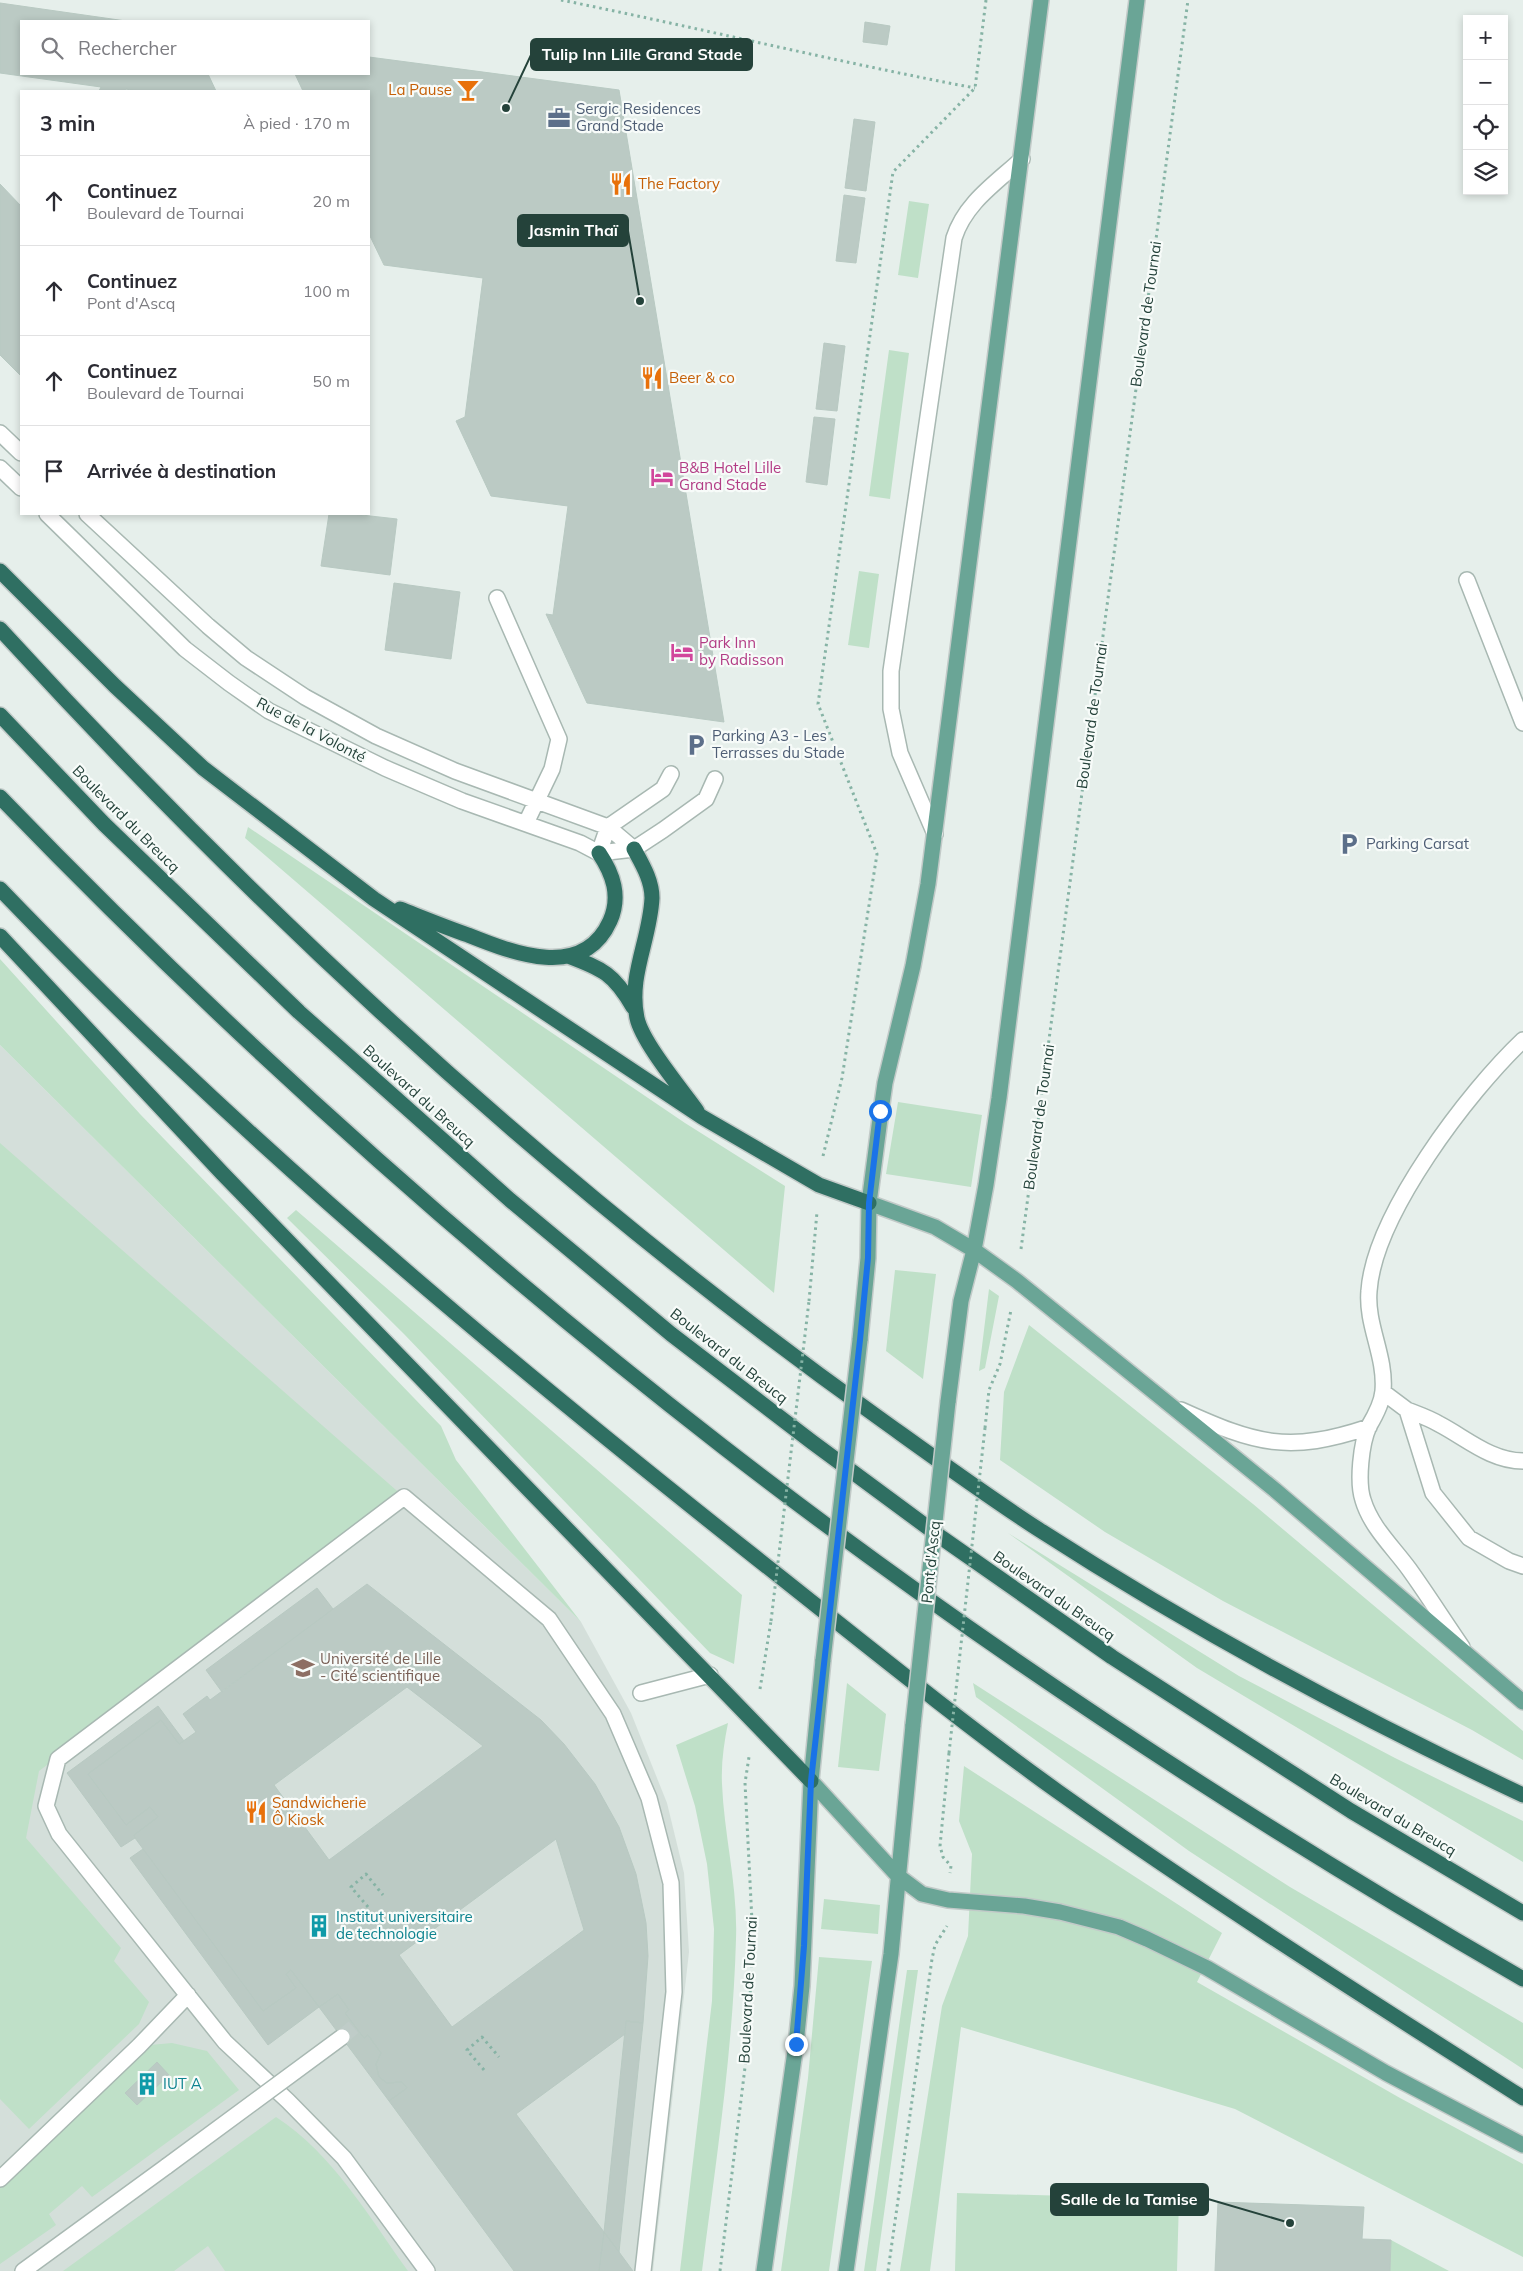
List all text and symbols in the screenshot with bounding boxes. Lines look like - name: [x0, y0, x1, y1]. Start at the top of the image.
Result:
- map controls: [1463, 15, 1508, 195]
- button: +: [1463, 15, 1508, 60]
- search box: [20, 20, 370, 75]
- icon: search: [38, 34, 66, 62]
- text: Rechercher: [78, 36, 177, 60]
- callout: Tulip Inn Lille Grand Stade: [531, 39, 752, 70]
- text: Tulip Inn Lille Grand Stade: [542, 44, 743, 64]
- button: −: [1463, 60, 1508, 105]
- bar icon: La Pause: [455, 77, 481, 103]
- place label: La Pause: [388, 80, 452, 99]
- place label: Sergic Residences Grand Stade: [576, 99, 701, 135]
- office icon: Sergic Residences Grand Stade: [546, 105, 572, 131]
- button: locate: [1463, 105, 1508, 150]
- text: 3 min: [40, 110, 95, 136]
- text: À pied · 170 m: [243, 113, 350, 133]
- button: layers: [1463, 150, 1508, 195]
- restaurant icon: The Factory: [608, 171, 634, 197]
- place label: The Factory: [638, 174, 720, 193]
- text: Continuez: [87, 179, 177, 203]
- icon: ahead: [40, 187, 68, 215]
- text: 20 m: [313, 191, 350, 211]
- text: Boulevard de Tournai: [87, 203, 244, 223]
- callout: Jasmin Thaï: [518, 215, 628, 246]
- text: Jasmin Thaï: [528, 220, 619, 240]
- street label: Boulevard de Tournai: [1126, 240, 1165, 388]
- text: Continuez: [87, 269, 177, 293]
- icon: ahead: [40, 277, 68, 305]
- text: 100 m: [303, 281, 350, 301]
- text: Pont d'Ascq: [87, 293, 175, 313]
- text: Continuez: [87, 359, 177, 383]
- restaurant icon: Beer & co: [639, 365, 665, 391]
- icon: ahead: [40, 367, 68, 395]
- place label: Beer & co: [669, 368, 735, 387]
- text: 50 m: [313, 371, 350, 391]
- text: Boulevard de Tournai: [87, 383, 244, 403]
- icon: arrive: [40, 457, 68, 485]
- place label: B&B Hotel Lille Grand Stade: [679, 458, 781, 494]
- text: Arrivée à destination: [87, 459, 276, 483]
- hotel icon: B&B Hotel Lille Grand Stade: [649, 464, 675, 490]
- place label: Park Inn by Radisson: [699, 633, 784, 669]
- hotel icon: Park Inn by Radisson: [669, 639, 695, 665]
- street label: Boulevard de Tournai: [1072, 642, 1111, 790]
- street label: Rue de la Volonté: [253, 693, 369, 766]
- place label: Parking A3 - Les Terrasses du Stade: [712, 726, 845, 762]
- parking icon: Parking A3 - Les Terrasses du Stade: [683, 732, 709, 758]
- street label: Boulevard du Breucq: [69, 761, 184, 876]
- parking icon: Parking Carsat: [1336, 831, 1362, 857]
- place label: Parking Carsat: [1366, 834, 1469, 853]
- street label: Boulevard du Breucq: [359, 1040, 479, 1151]
- street label: Boulevard de Tournai: [1019, 1043, 1058, 1191]
- route start: [869, 1100, 892, 1123]
- street label: Boulevard du Breucq: [667, 1304, 792, 1408]
- street label: Pont d'Ascq: [917, 1520, 944, 1604]
- street label: Boulevard du Breucq: [990, 1546, 1119, 1645]
- place label: Université de Lille ‐ Cité scientifique: [320, 1649, 441, 1685]
- school or university icon: Université de Lille ‐ Cité scientifique: [290, 1655, 316, 1681]
- street label: Boulevard du Breucq: [1327, 1769, 1460, 1860]
- place label: Sandwicherie Ô Kiosk: [272, 1793, 366, 1829]
- restaurant icon: Sandwicherie Ô Kiosk: [243, 1799, 269, 1825]
- place label: Institut universitaire de technologie: [336, 1907, 473, 1943]
- building icon: Institut universitaire de technologie: [306, 1913, 332, 1939]
- street label: Boulevard de Tournai: [734, 1916, 761, 2064]
- route end: [785, 2033, 808, 2056]
- building icon: IUT A: [134, 2071, 160, 2097]
- place label: IUT A: [163, 2074, 202, 2093]
- callout: Salle de la Tamise: [1051, 2184, 1208, 2215]
- text: Salle de la Tamise: [1060, 2189, 1198, 2209]

